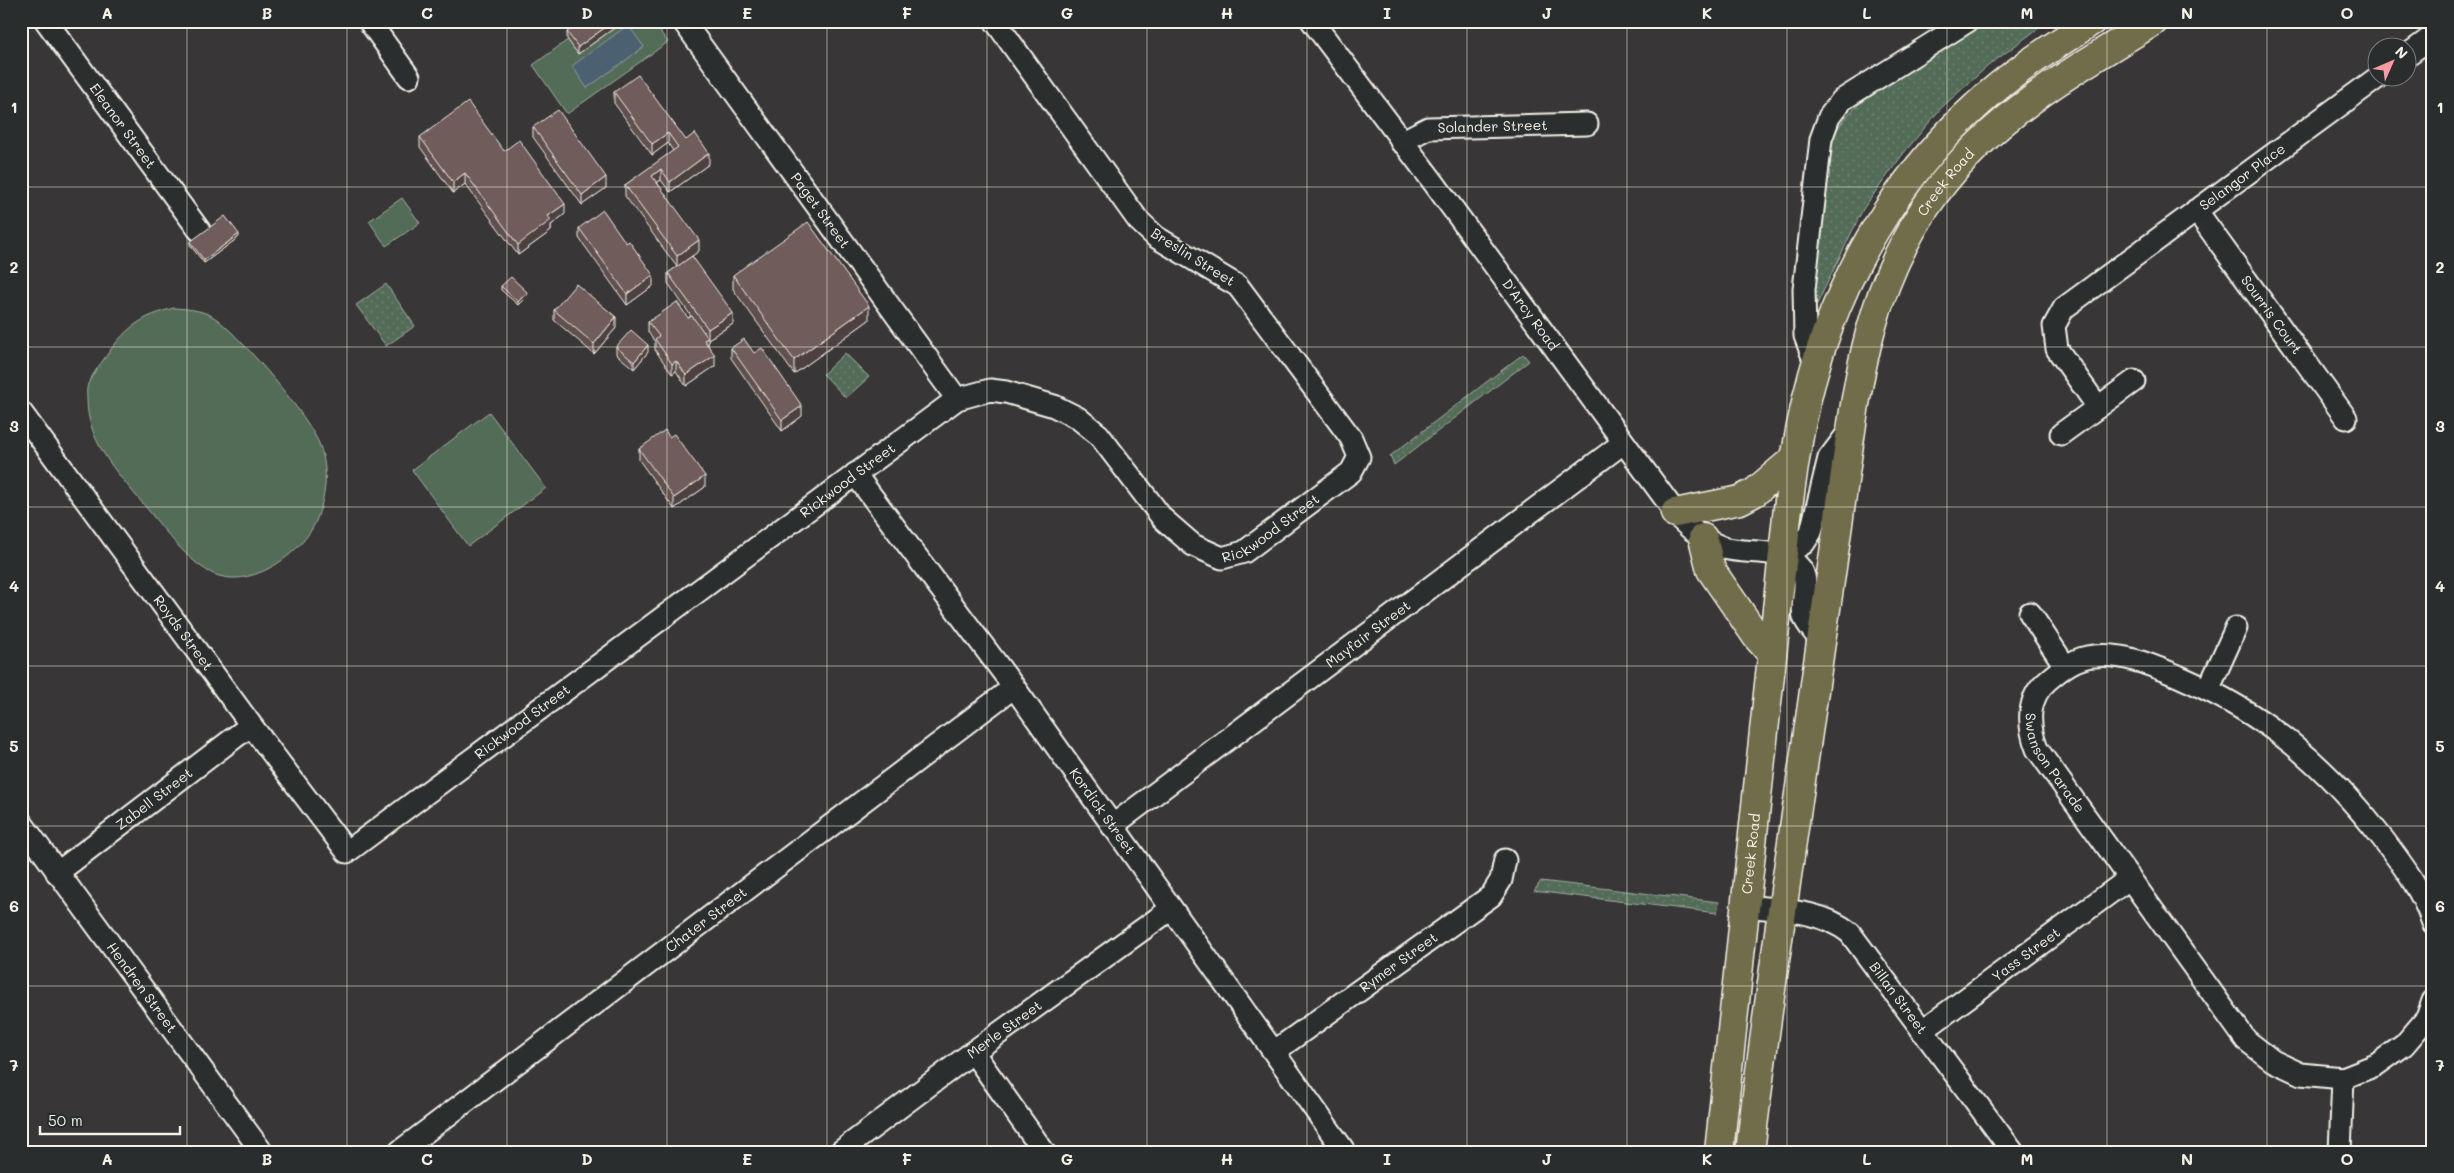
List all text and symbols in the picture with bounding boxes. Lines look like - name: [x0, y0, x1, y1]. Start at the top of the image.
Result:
- text: A: [101, 2, 113, 23]
- text: B: [262, 2, 272, 23]
- text: C: [421, 2, 433, 23]
- text: D: [581, 2, 593, 23]
- text: E: [742, 2, 752, 23]
- text: F: [902, 2, 912, 23]
- text: G: [1061, 2, 1073, 23]
- text: H: [1221, 2, 1233, 23]
- text: I: [1383, 2, 1391, 23]
- text: J: [1542, 2, 1552, 23]
- text: K: [1702, 2, 1712, 23]
- text: L: [1862, 2, 1872, 23]
- text: M: [2021, 2, 2033, 23]
- text: N: [2181, 2, 2193, 23]
- text: O: [2341, 2, 2354, 23]
- north arrow: [2366, 38, 2416, 88]
- text: N: [2391, 42, 2412, 63]
- street label: Eleanor Street: [86, 79, 161, 172]
- text: 1: [10, 96, 18, 117]
- text: 1: [2436, 96, 2444, 117]
- street label: Solander Street: [1437, 115, 1548, 137]
- street label: Selangor Place: [2195, 139, 2289, 215]
- street label: Creek Road: [1912, 144, 1978, 219]
- street label: Paget Street: [787, 168, 855, 252]
- street label: Breslin Street: [1148, 223, 1239, 290]
- text: 2: [10, 256, 19, 277]
- text: 2: [2436, 256, 2445, 277]
- street label: Sourris Court: [2237, 271, 2307, 357]
- street label: D'Arcy Road: [1498, 275, 1563, 354]
- text: 3: [9, 415, 19, 436]
- text: 3: [2435, 415, 2445, 436]
- street label: Rickwood Street: [796, 438, 899, 522]
- street label: Rickwood Street: [1219, 489, 1323, 567]
- text: 4: [9, 575, 19, 596]
- text: 4: [2435, 575, 2445, 596]
- street label: Royds Street: [150, 591, 218, 674]
- street label: Mayfair Street: [1321, 596, 1414, 672]
- street label: Rickwood Street: [470, 680, 574, 763]
- street label: Swanson Parade: [2022, 713, 2090, 816]
- text: 5: [9, 735, 19, 756]
- text: 5: [2435, 735, 2445, 756]
- street label: Zabell Street: [111, 763, 196, 834]
- street label: Kordick Street: [1065, 764, 1140, 858]
- street label: Creek Road: [1737, 812, 1764, 895]
- street label: Chater Street: [661, 882, 750, 956]
- text: 6: [9, 895, 19, 916]
- text: 6: [2435, 895, 2445, 916]
- street label: Yass Street: [1988, 923, 2064, 986]
- street label: Rymer Street: [1355, 927, 1441, 997]
- street label: Hendren Street: [103, 938, 182, 1036]
- street label: Billan Street: [1866, 958, 1932, 1038]
- street label: Merle Street: [963, 995, 1045, 1063]
- text: 7: [10, 1054, 19, 1075]
- text: 7: [2436, 1054, 2445, 1075]
- scale bar: [40, 1103, 180, 1135]
- text: 50 m: [48, 1110, 83, 1130]
- text: A: [101, 1148, 113, 1169]
- text: B: [262, 1148, 272, 1169]
- text: C: [421, 1148, 433, 1169]
- text: D: [581, 1148, 593, 1169]
- text: E: [742, 1148, 752, 1169]
- text: F: [902, 1148, 912, 1169]
- text: G: [1061, 1148, 1073, 1169]
- text: H: [1221, 1148, 1233, 1169]
- text: I: [1383, 1148, 1391, 1169]
- text: J: [1542, 1148, 1552, 1169]
- text: K: [1702, 1148, 1712, 1169]
- text: L: [1862, 1148, 1872, 1169]
- text: M: [2021, 1148, 2033, 1169]
- text: N: [2181, 1148, 2193, 1169]
- text: O: [2341, 1148, 2354, 1169]

